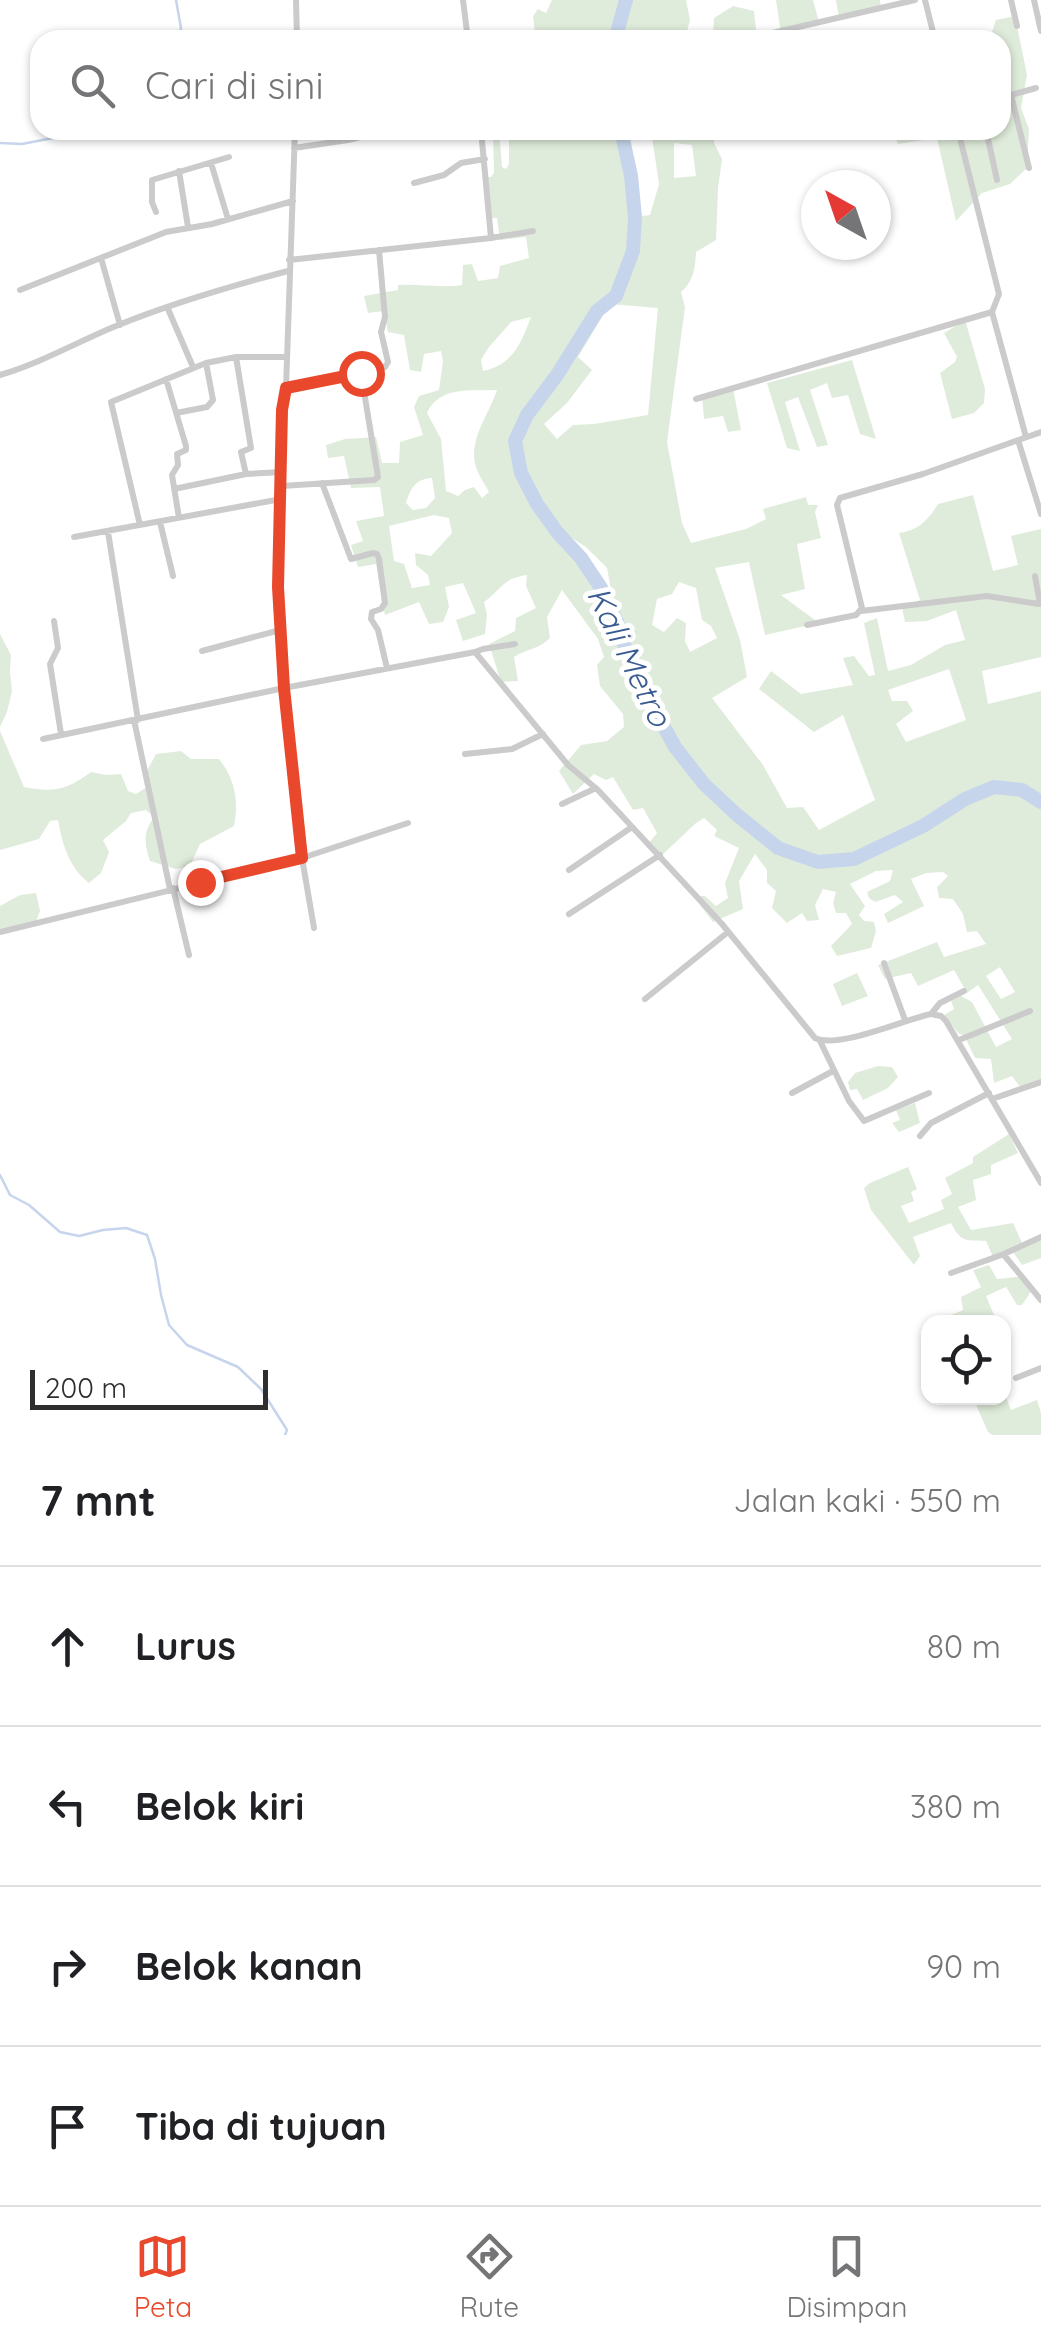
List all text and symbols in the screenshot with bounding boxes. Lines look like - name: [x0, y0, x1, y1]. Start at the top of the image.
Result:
- search box: [30, 30, 1011, 140]
- icon: search: [65, 58, 120, 113]
- text: Cari di sini: [145, 61, 324, 109]
- north arrow: [801, 170, 891, 260]
- route start: [339, 351, 385, 397]
- water label: Kali Metro: [579, 580, 682, 734]
- route end: [178, 860, 224, 906]
- map controls: [921, 1315, 1011, 1405]
- button: locate: [921, 1315, 1011, 1405]
- scale bar: [30, 1365, 268, 1410]
- text: 200 m: [45, 1370, 127, 1405]
- text: 7 mnt: [40, 1474, 156, 1527]
- text: Jalan kaki · 550 m: [733, 1480, 1001, 1520]
- icon: ahead: [40, 1619, 95, 1674]
- text: Lurus: [135, 1622, 236, 1670]
- text: 80 m: [927, 1626, 1001, 1666]
- icon: left: [40, 1779, 95, 1834]
- text: Belok kiri: [135, 1782, 304, 1830]
- text: 380 m: [910, 1786, 1001, 1826]
- icon: right: [40, 1939, 95, 1994]
- text: Belok kanan: [135, 1942, 363, 1990]
- text: 90 m: [926, 1946, 1001, 1986]
- icon: arrive: [40, 2099, 95, 2154]
- text: Tiba di tujuan: [135, 2102, 387, 2150]
- tab: Peta: [134, 2229, 192, 2324]
- tab: Rute: [460, 2229, 519, 2324]
- tab: Disimpan: [786, 2229, 907, 2324]

